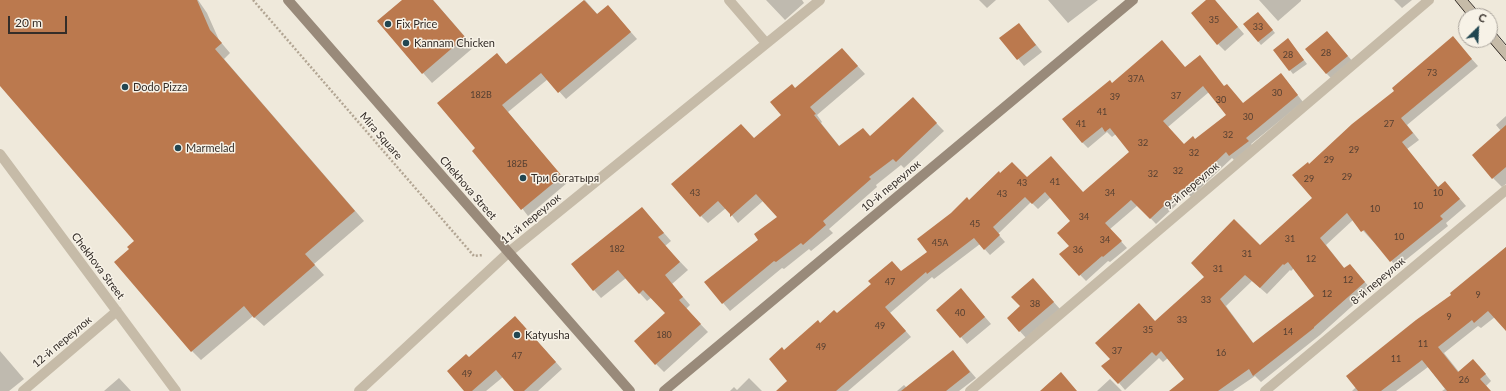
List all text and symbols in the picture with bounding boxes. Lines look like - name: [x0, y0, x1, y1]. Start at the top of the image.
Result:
- scale bar: [10, 8, 69, 34]
- north arrow: [1458, 8, 1498, 48]
- text: С: [1477, 10, 1489, 25]
- text: 20 m: [15, 15, 42, 30]
- house number: 35: [1209, 15, 1219, 25]
- place label: Fix Price: [396, 17, 437, 31]
- marker: Fix Price: [383, 19, 393, 29]
- house number: 33: [1253, 22, 1263, 32]
- place label: Kannam Chicken: [414, 36, 495, 50]
- marker: Kannam Chicken: [401, 38, 411, 48]
- house number: 28: [1321, 48, 1331, 58]
- house number: 28: [1283, 50, 1293, 60]
- house number: 73: [1427, 68, 1437, 78]
- house number: 37А: [1128, 74, 1144, 84]
- place label: Dodo Pizza: [133, 80, 187, 94]
- marker: Dodo Pizza: [120, 82, 130, 92]
- house number: 30: [1272, 88, 1282, 98]
- house number: 182В: [470, 90, 492, 100]
- house number: 37: [1171, 91, 1181, 101]
- house number: 39: [1110, 92, 1120, 102]
- house number: 30: [1216, 95, 1226, 105]
- house number: 41: [1097, 107, 1107, 117]
- street label: Mira Square: [357, 110, 405, 162]
- house number: 30: [1243, 112, 1253, 122]
- house number: 41: [1076, 119, 1086, 129]
- house number: 27: [1384, 119, 1394, 129]
- house number: 32: [1223, 130, 1233, 140]
- house number: 32: [1138, 138, 1148, 148]
- place label: Marmelad: [186, 141, 235, 155]
- marker: Marmelad: [173, 143, 183, 153]
- house number: 29: [1349, 145, 1359, 155]
- house number: 32: [1189, 148, 1199, 158]
- street label: Chekhova Street: [437, 154, 499, 222]
- house number: 29: [1324, 155, 1334, 165]
- street label: 10-й переулок: [859, 157, 923, 215]
- house number: 182Б: [506, 159, 528, 169]
- street label: 9-й переулок: [1162, 159, 1222, 213]
- house number: 32: [1173, 166, 1183, 176]
- house number: 32: [1148, 169, 1158, 179]
- place label: Три богатыря: [531, 171, 599, 185]
- house number: 29: [1342, 172, 1352, 182]
- marker: Три богатыря: [518, 173, 528, 183]
- house number: 29: [1304, 174, 1314, 184]
- house number: 41: [1050, 177, 1060, 187]
- house number: 43: [1017, 178, 1027, 188]
- house number: 43: [690, 188, 700, 198]
- house number: 34: [1105, 188, 1115, 198]
- house number: 10: [1433, 188, 1443, 198]
- house number: 43: [997, 189, 1007, 199]
- street label: 11-й переулок: [498, 191, 564, 247]
- house number: 10: [1413, 201, 1423, 211]
- house number: 10: [1370, 204, 1380, 214]
- house number: 34: [1079, 212, 1089, 222]
- house number: 45: [970, 219, 980, 229]
- street label: Chekhova Street: [69, 230, 127, 302]
- house number: 10: [1394, 232, 1404, 242]
- house number: 31: [1285, 234, 1295, 244]
- house number: 34: [1100, 235, 1110, 245]
- house number: 45А: [932, 238, 948, 248]
- house number: 182: [609, 244, 625, 254]
- house number: 36: [1073, 245, 1083, 255]
- house number: 31: [1242, 249, 1252, 259]
- house number: 12: [1306, 254, 1316, 264]
- street label: 8-й переулок: [1348, 254, 1408, 308]
- house number: 31: [1213, 264, 1223, 274]
- house number: 12: [1343, 275, 1353, 285]
- house number: 47: [885, 277, 895, 287]
- house number: 12: [1322, 289, 1332, 299]
- house number: 9: [1475, 290, 1481, 300]
- house number: 33: [1201, 295, 1211, 305]
- house number: 38: [1030, 299, 1040, 309]
- house number: 40: [955, 308, 965, 318]
- house number: 9: [1446, 312, 1452, 322]
- street label: 12-й переулок: [30, 313, 94, 371]
- house number: 33: [1177, 315, 1187, 325]
- house number: 49: [875, 321, 885, 331]
- house number: 35: [1143, 325, 1153, 335]
- house number: 14: [1283, 327, 1293, 337]
- place label: Katyusha: [525, 328, 570, 342]
- marker: Katyusha: [512, 330, 522, 340]
- house number: 180: [656, 330, 672, 340]
- house number: 11: [1418, 339, 1428, 349]
- house number: 49: [816, 342, 826, 352]
- house number: 37: [1112, 346, 1122, 356]
- house number: 16: [1216, 348, 1226, 358]
- house number: 47: [512, 351, 522, 361]
- house number: 11: [1391, 354, 1401, 364]
- house number: 49: [462, 369, 472, 379]
- house number: 26: [1459, 375, 1469, 385]

